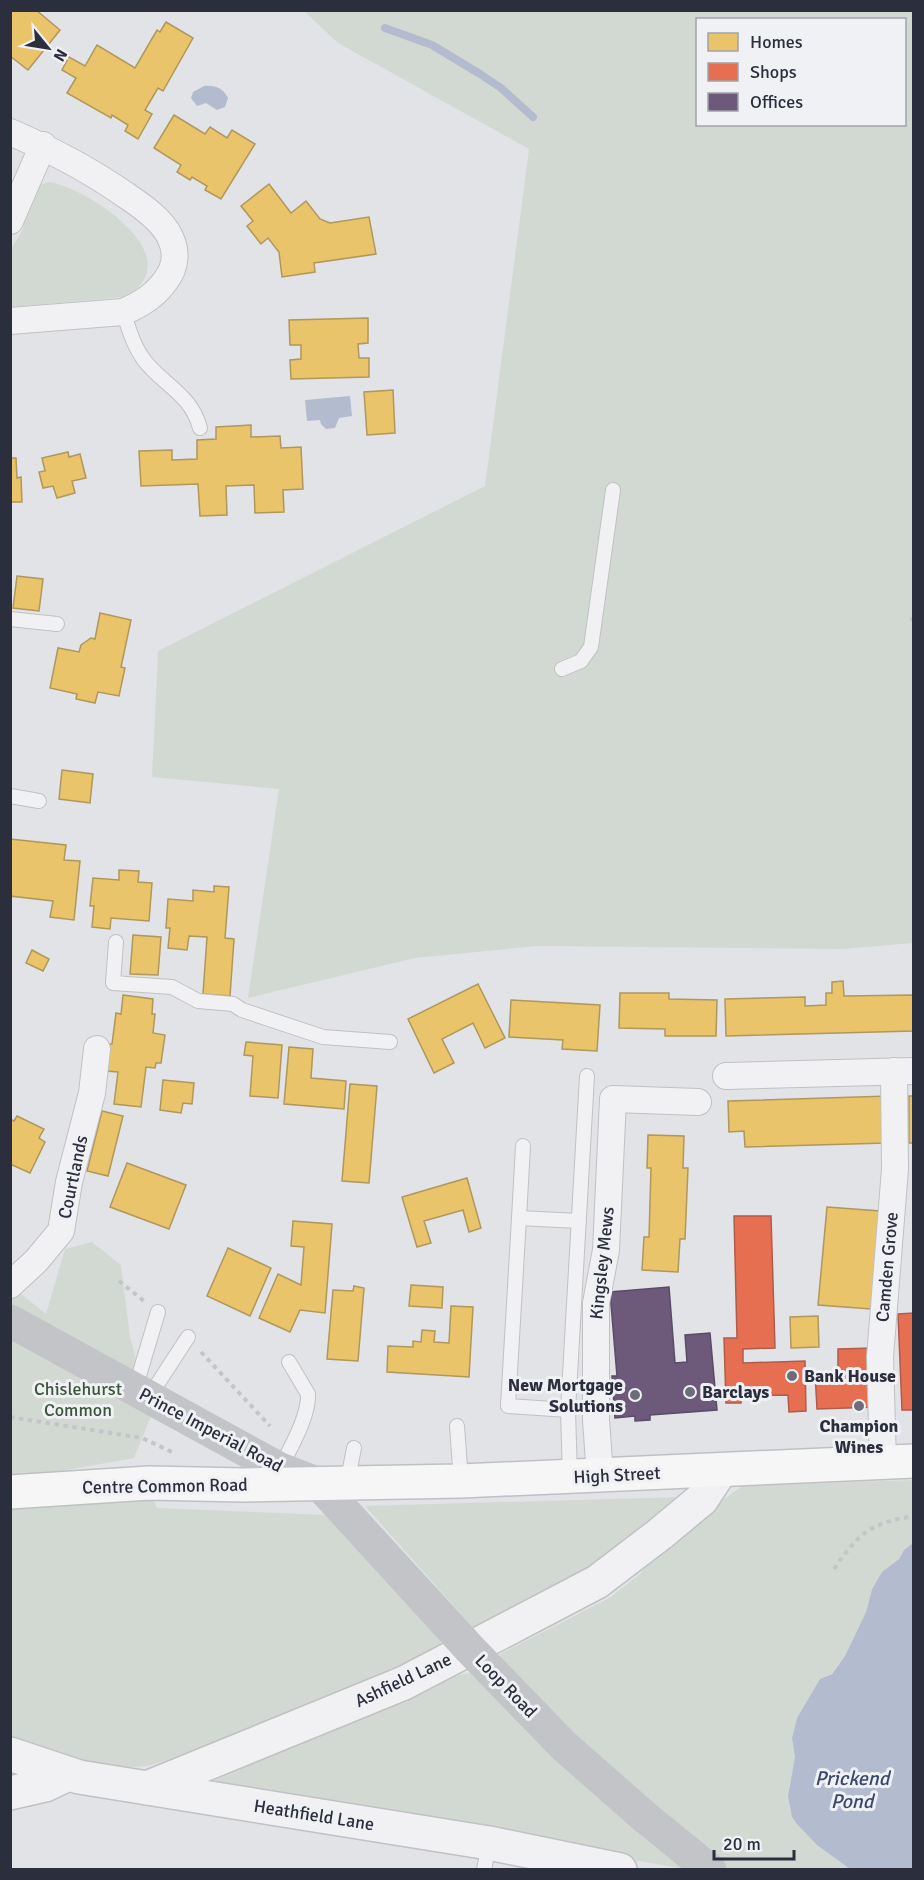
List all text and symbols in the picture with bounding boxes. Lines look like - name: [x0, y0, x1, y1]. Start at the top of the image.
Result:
- north arrow: [18, 18, 78, 78]
- legend: [696, 18, 906, 126]
- text: Homes: [750, 31, 803, 53]
- text: N: [49, 45, 72, 65]
- text: Shops: [750, 61, 797, 83]
- text: Offices: [750, 91, 803, 113]
- street label: Courtlands: [53, 1133, 93, 1221]
- street label: Kingsley Mews: [585, 1205, 619, 1320]
- street label: Camden Grove: [871, 1211, 903, 1323]
- place label: Bank House: [804, 1365, 896, 1387]
- marker: Bank House: [785, 1369, 799, 1383]
- place label: New Mortgage Solutions: [508, 1374, 623, 1417]
- park label: Chislehurst Common: [34, 1378, 122, 1421]
- place label: Barclays: [702, 1381, 769, 1403]
- street label: Prince Imperial Road: [135, 1383, 287, 1477]
- marker: Barclays: [683, 1385, 697, 1399]
- marker: New Mortgage Solutions: [628, 1388, 642, 1402]
- marker: Champion Wines: [852, 1399, 866, 1413]
- place label: Champion Wines: [820, 1415, 899, 1458]
- street label: High Street: [573, 1462, 661, 1488]
- street label: Centre Common Road: [82, 1474, 248, 1498]
- street label: Ashfield Lane: [351, 1648, 455, 1712]
- street label: Loop Road: [470, 1650, 542, 1722]
- water label: Prickend Pond: [815, 1766, 892, 1814]
- street label: Heathfield Lane: [252, 1795, 376, 1835]
- scale bar: [714, 1823, 794, 1861]
- text: 20 m: [723, 1833, 761, 1855]

